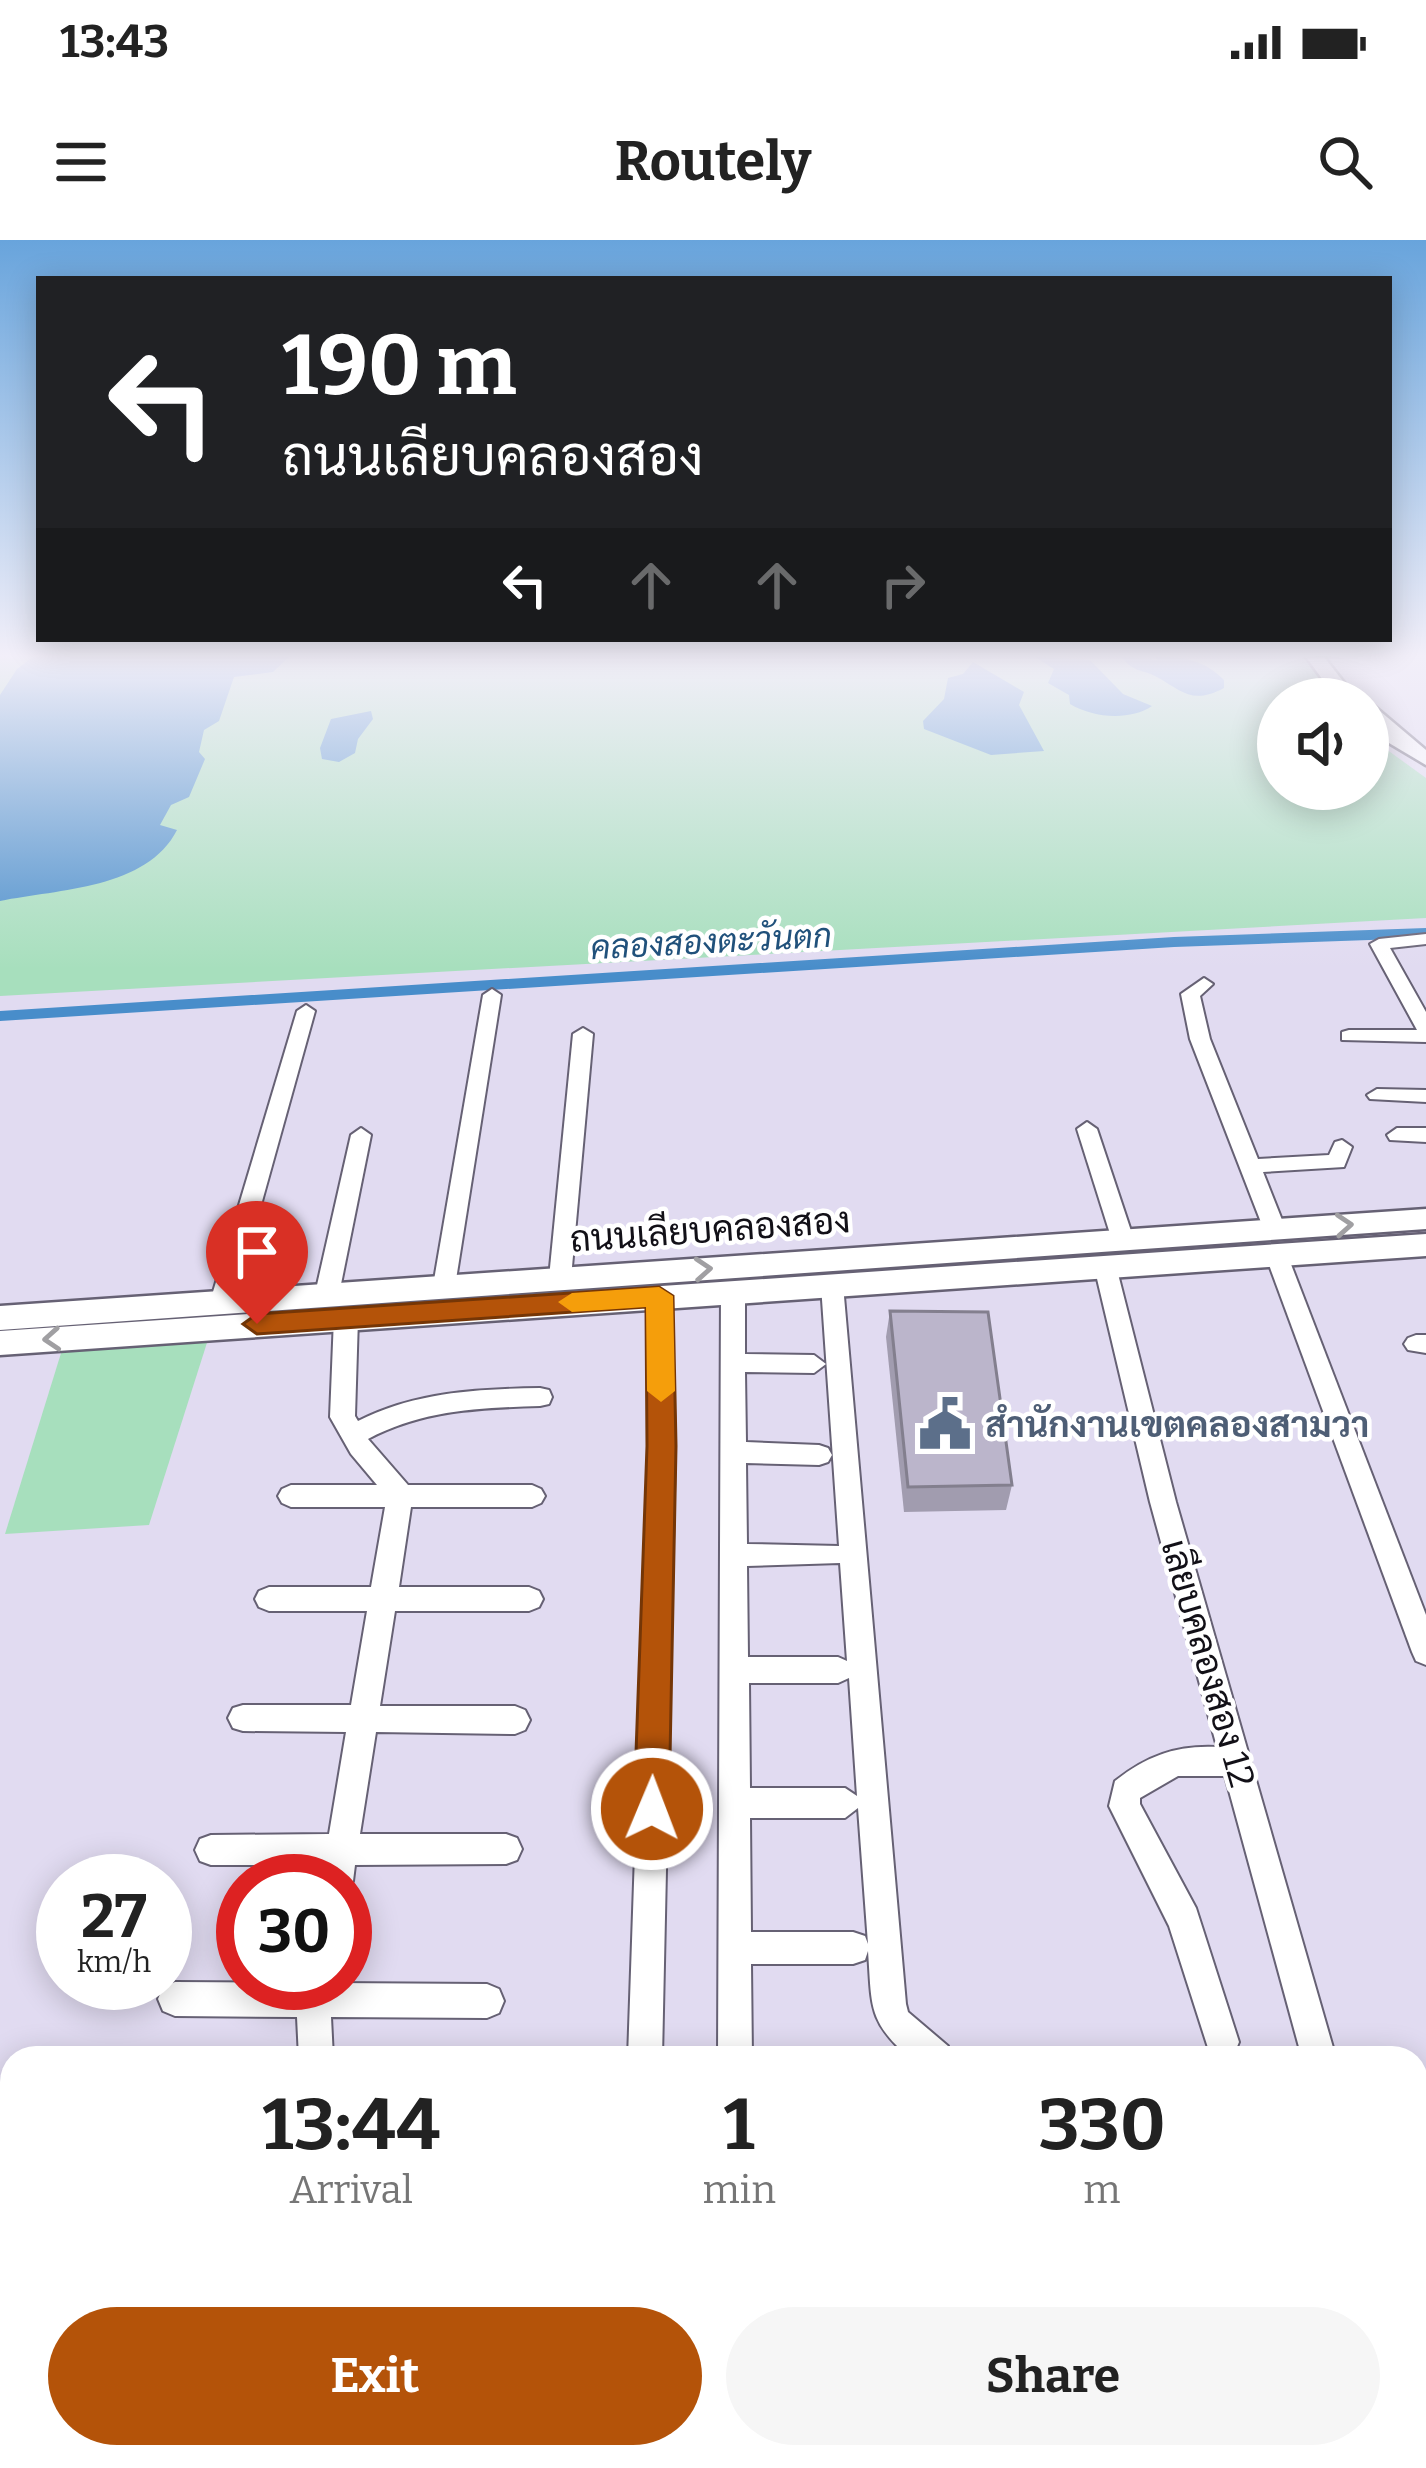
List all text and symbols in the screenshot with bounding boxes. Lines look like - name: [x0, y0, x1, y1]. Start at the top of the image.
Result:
- text: 13:43: [60, 15, 169, 69]
- icon: menu: [48, 129, 114, 195]
- icon: search: [1312, 129, 1378, 195]
- text: Routely: [615, 130, 811, 194]
- text: 190 m: [282, 315, 517, 416]
- icon: left: [84, 324, 240, 480]
- text: ถนนเลียบคลองสอง: [282, 425, 704, 489]
- icon: left: [492, 552, 558, 618]
- icon: ahead: [618, 552, 684, 618]
- icon: ahead: [744, 552, 810, 618]
- icon: right: [870, 552, 936, 618]
- map controls: [1257, 678, 1389, 810]
- button: sound: [1257, 678, 1389, 810]
- water label: คลองสองตะวันตก: [589, 916, 833, 968]
- street label: ถนนเลียบคลองสอง: [568, 1197, 852, 1262]
- pin: [206, 1201, 308, 1324]
- one-way arrow: [1335, 1212, 1354, 1238]
- icon: arrive: [224, 1219, 290, 1285]
- one-way arrow: [694, 1256, 713, 1282]
- one-way arrow: [42, 1325, 61, 1351]
- public building icon: สำนักงานเขตคลองสามวา: [916, 1395, 974, 1453]
- place label: สำนักงานเขตคลองสามวา: [985, 1403, 1369, 1447]
- street label: เลียบคลองสอง 12: [1152, 1534, 1265, 1792]
- position arrow: [589, 1746, 715, 1872]
- speed limit sign: 30: [216, 1854, 372, 2010]
- text: 27: [81, 1881, 147, 1953]
- text: km/h: [77, 1944, 151, 1980]
- text: 13:44: [262, 2082, 440, 2168]
- text: 1: [724, 2082, 755, 2168]
- text: 330: [1038, 2082, 1166, 2168]
- text: Arrival: [289, 2167, 413, 2213]
- text: min: [702, 2167, 776, 2213]
- text: m: [1083, 2167, 1121, 2213]
- button: Exit: [48, 2307, 702, 2445]
- button: Share: [726, 2307, 1380, 2445]

